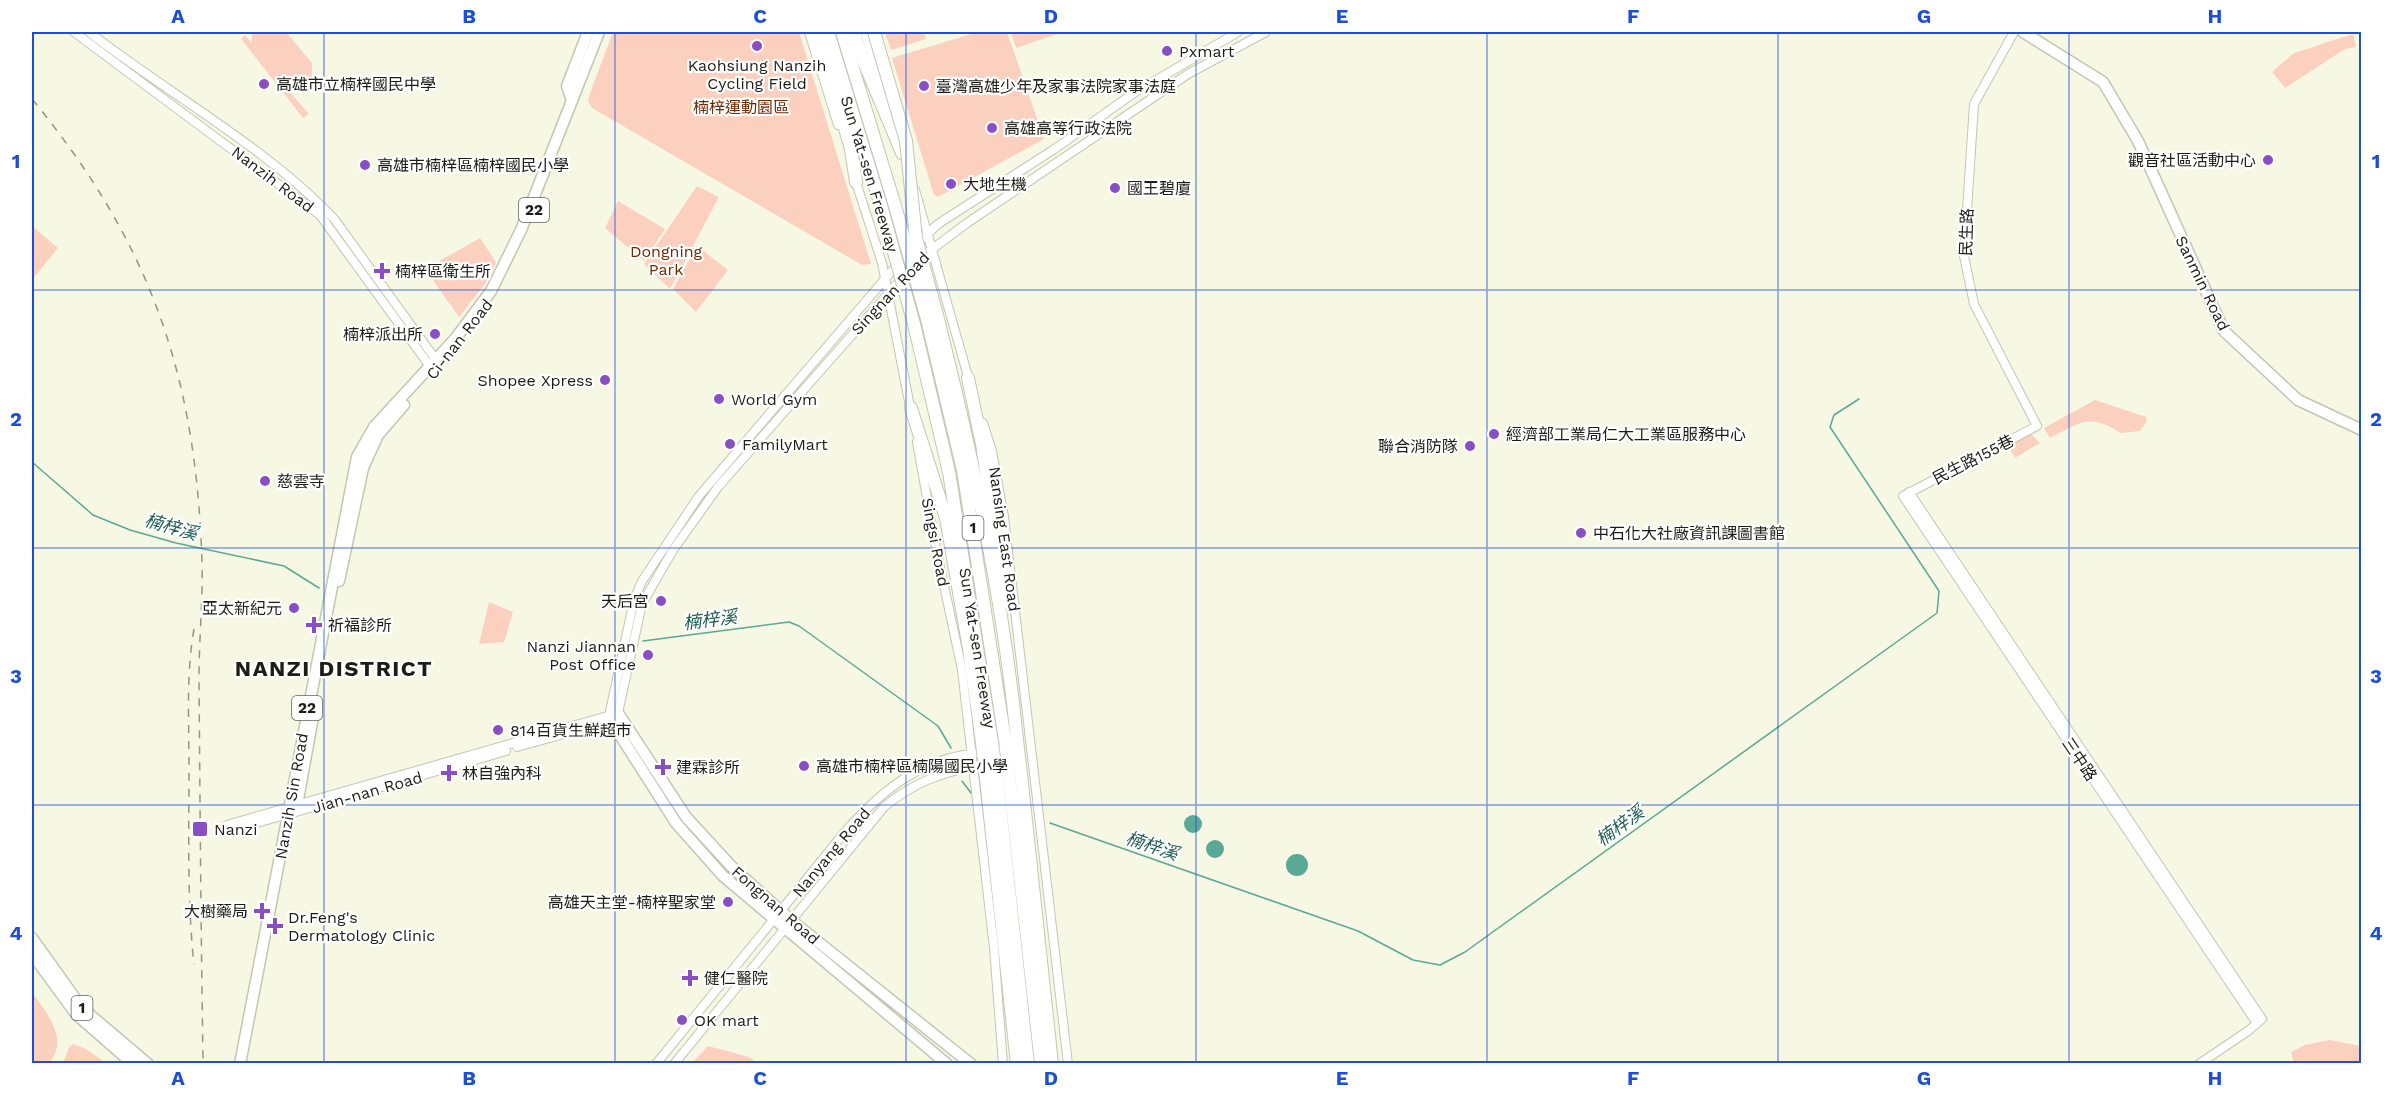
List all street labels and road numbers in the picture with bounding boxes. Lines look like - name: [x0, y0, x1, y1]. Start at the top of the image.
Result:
- street label: Sun Yat-sen Freeway: [837, 94, 903, 255]
- street label: Nanzih Road: [228, 142, 317, 216]
- road number: 22: [519, 198, 549, 222]
- street label: 民生路: [1956, 208, 1977, 256]
- street label: Sanmin Road: [2171, 233, 2234, 334]
- street label: Singnan Road: [847, 248, 934, 339]
- street label: Ci-nan Road: [422, 295, 497, 383]
- street label: 民生路155巷: [1929, 431, 2017, 488]
- street label: Nansing East Road: [985, 465, 1024, 613]
- street label: Singsi Road: [918, 496, 953, 588]
- road number: 1: [962, 516, 984, 540]
- street label: Sun Yat-sen Freeway: [955, 566, 1000, 731]
- road number: 22: [292, 696, 322, 720]
- street label: Nanzih Sin Road: [271, 732, 312, 861]
- street label: 三中路: [2058, 734, 2101, 784]
- street label: Jian-nan Road: [310, 768, 424, 817]
- street label: Nanyang Road: [789, 804, 874, 901]
- street label: Fongnan Road: [728, 862, 824, 949]
- road number: 1: [72, 996, 92, 1020]

